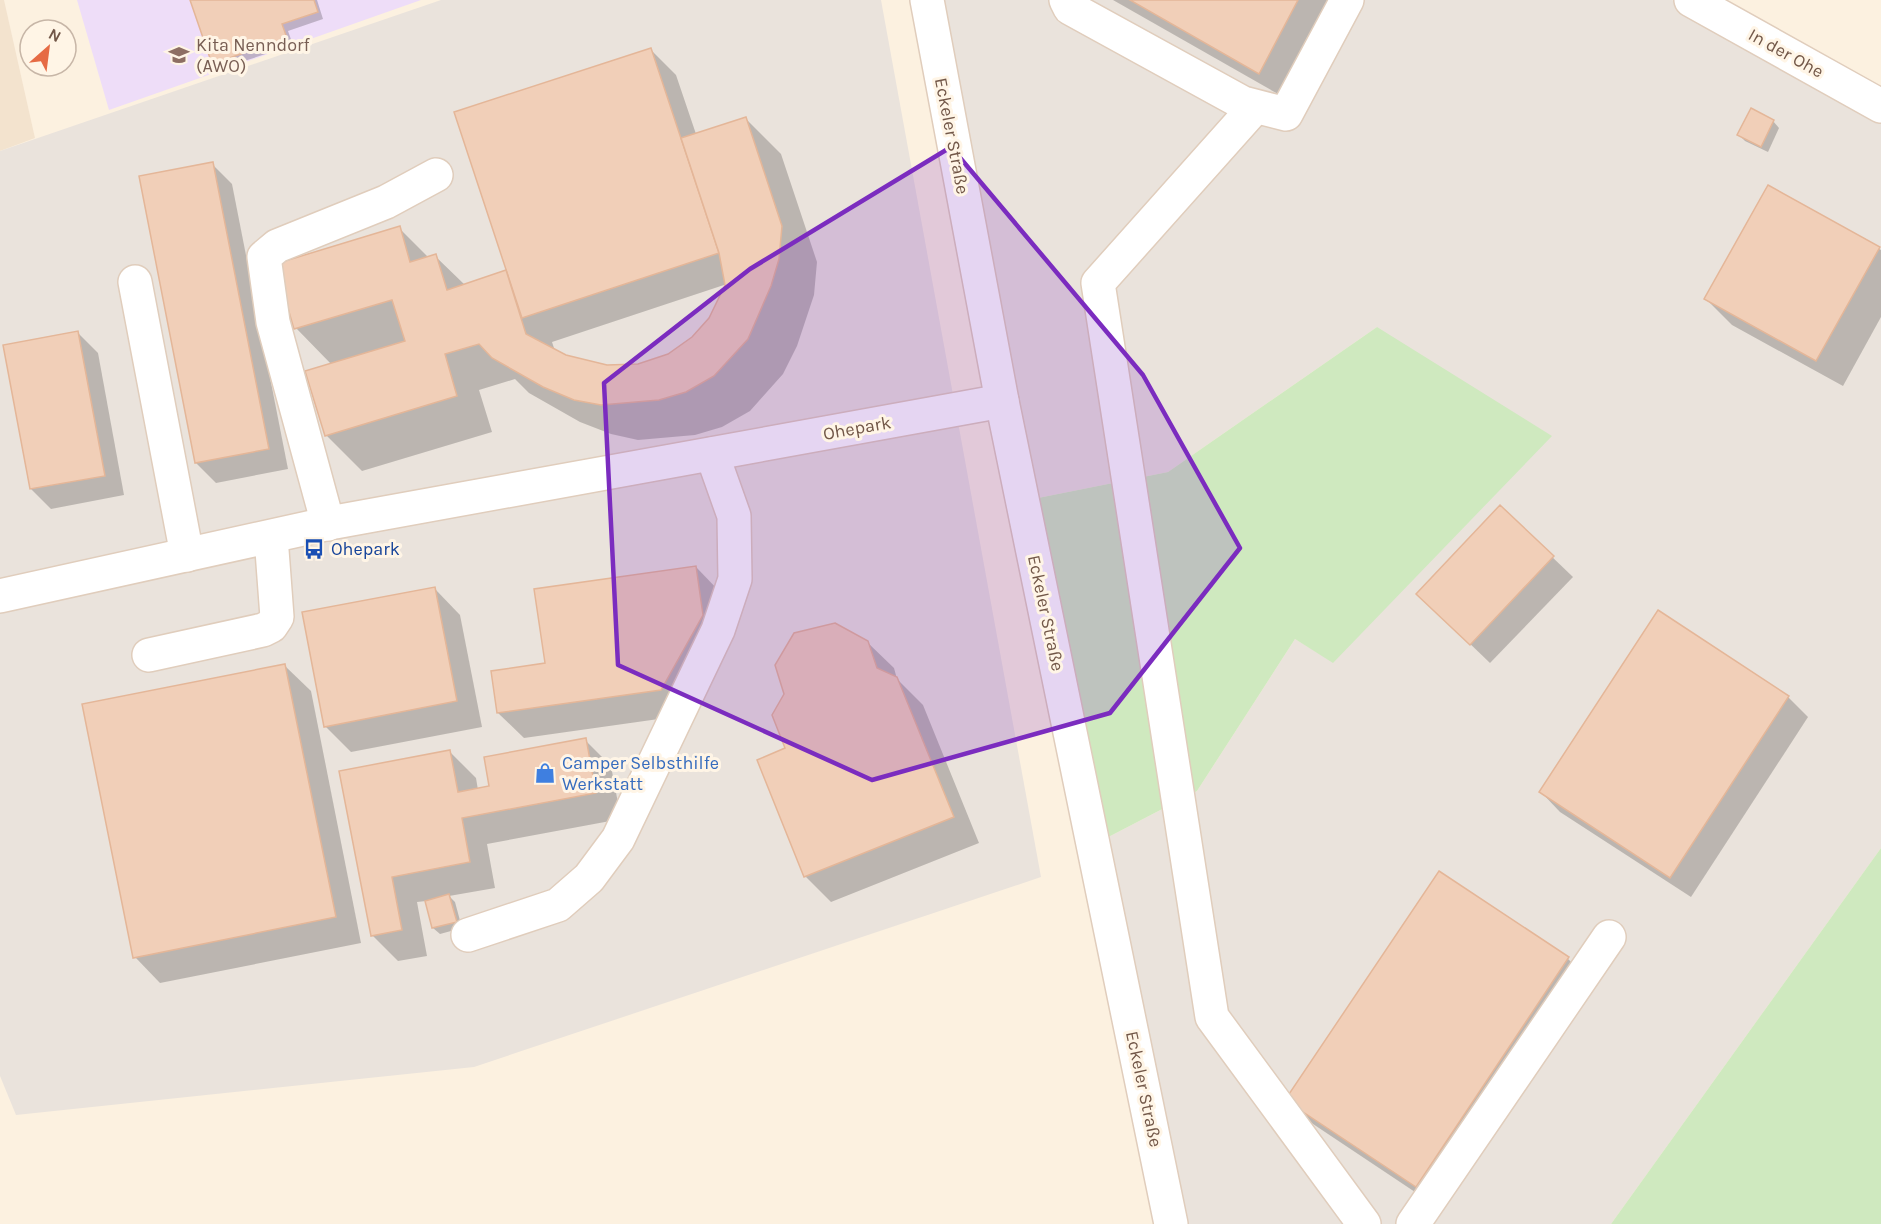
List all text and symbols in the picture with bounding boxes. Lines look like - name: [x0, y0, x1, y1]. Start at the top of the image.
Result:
- north arrow: [18, 18, 78, 78]
- street label: In der Ohe: [1745, 23, 1827, 83]
- text: N: [45, 24, 64, 46]
- place label: Kita Nenndorf (AWO): [196, 34, 311, 77]
- school or university icon: Kita Nenndorf (AWO): [167, 43, 191, 67]
- street label: Eckeler Straße: [930, 76, 974, 196]
- street label: Ohepark: [821, 411, 893, 445]
- bus stop icon: Ohepark: [302, 537, 326, 561]
- place label: Ohepark: [331, 538, 400, 560]
- street label: Eckeler Straße: [1023, 553, 1069, 673]
- place label: Camper Selbsthilfe Werkstatt: [562, 752, 719, 795]
- shop icon: Camper Selbsthilfe Werkstatt: [533, 761, 557, 785]
- street label: Eckeler Straße: [1121, 1029, 1167, 1149]

